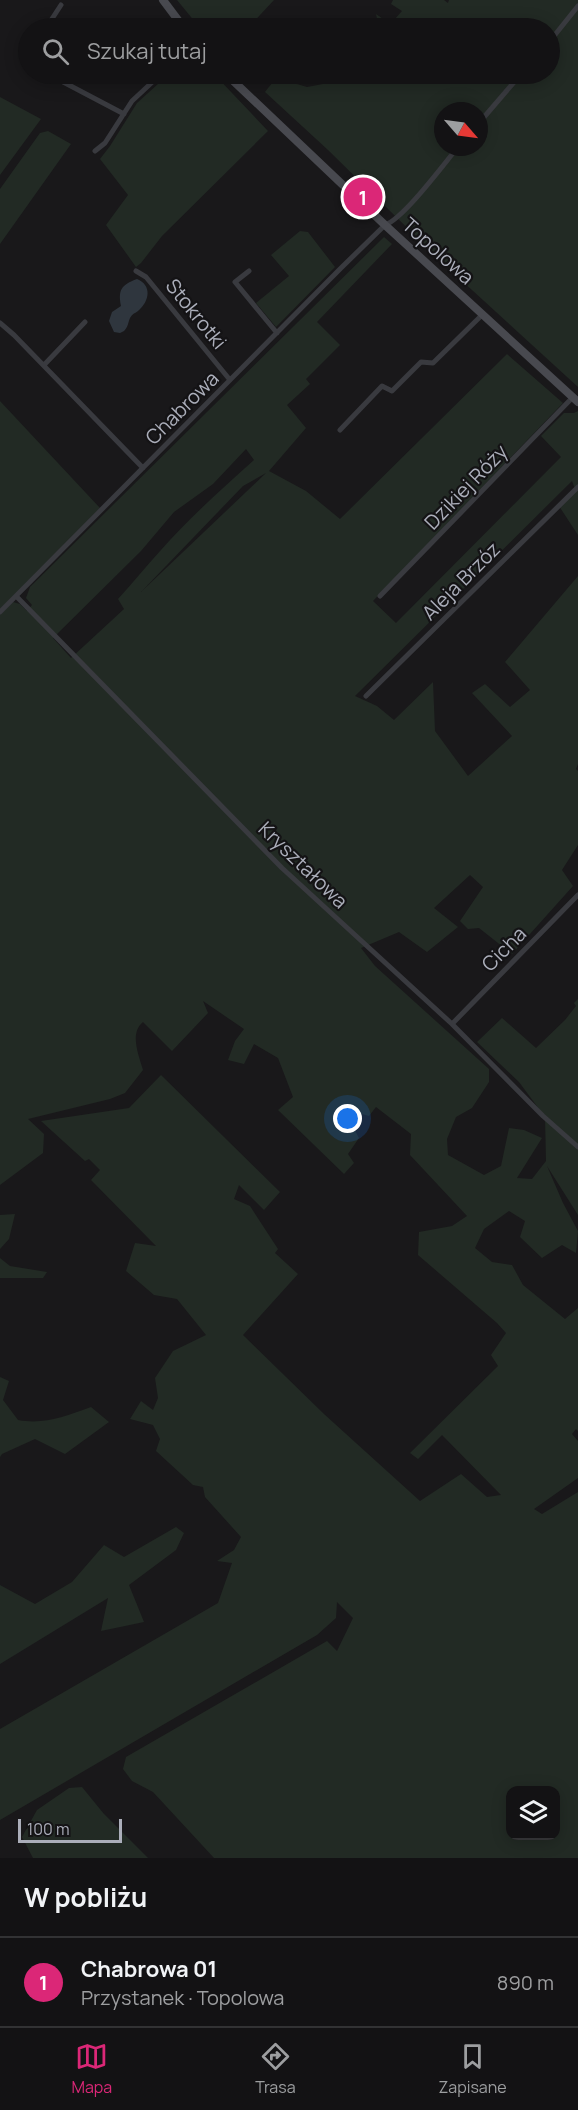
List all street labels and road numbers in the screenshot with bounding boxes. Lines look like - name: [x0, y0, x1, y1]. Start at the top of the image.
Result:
- street label: Topolowa: [397, 211, 480, 290]
- street label: Stokrotki: [160, 273, 233, 354]
- street label: Chabrowa: [139, 365, 224, 450]
- street label: Dzikiej Róży: [418, 438, 513, 535]
- street label: Aleja Brzóz: [416, 536, 506, 626]
- street label: Kryształowa: [253, 815, 354, 914]
- street label: Cicha: [475, 920, 532, 977]

